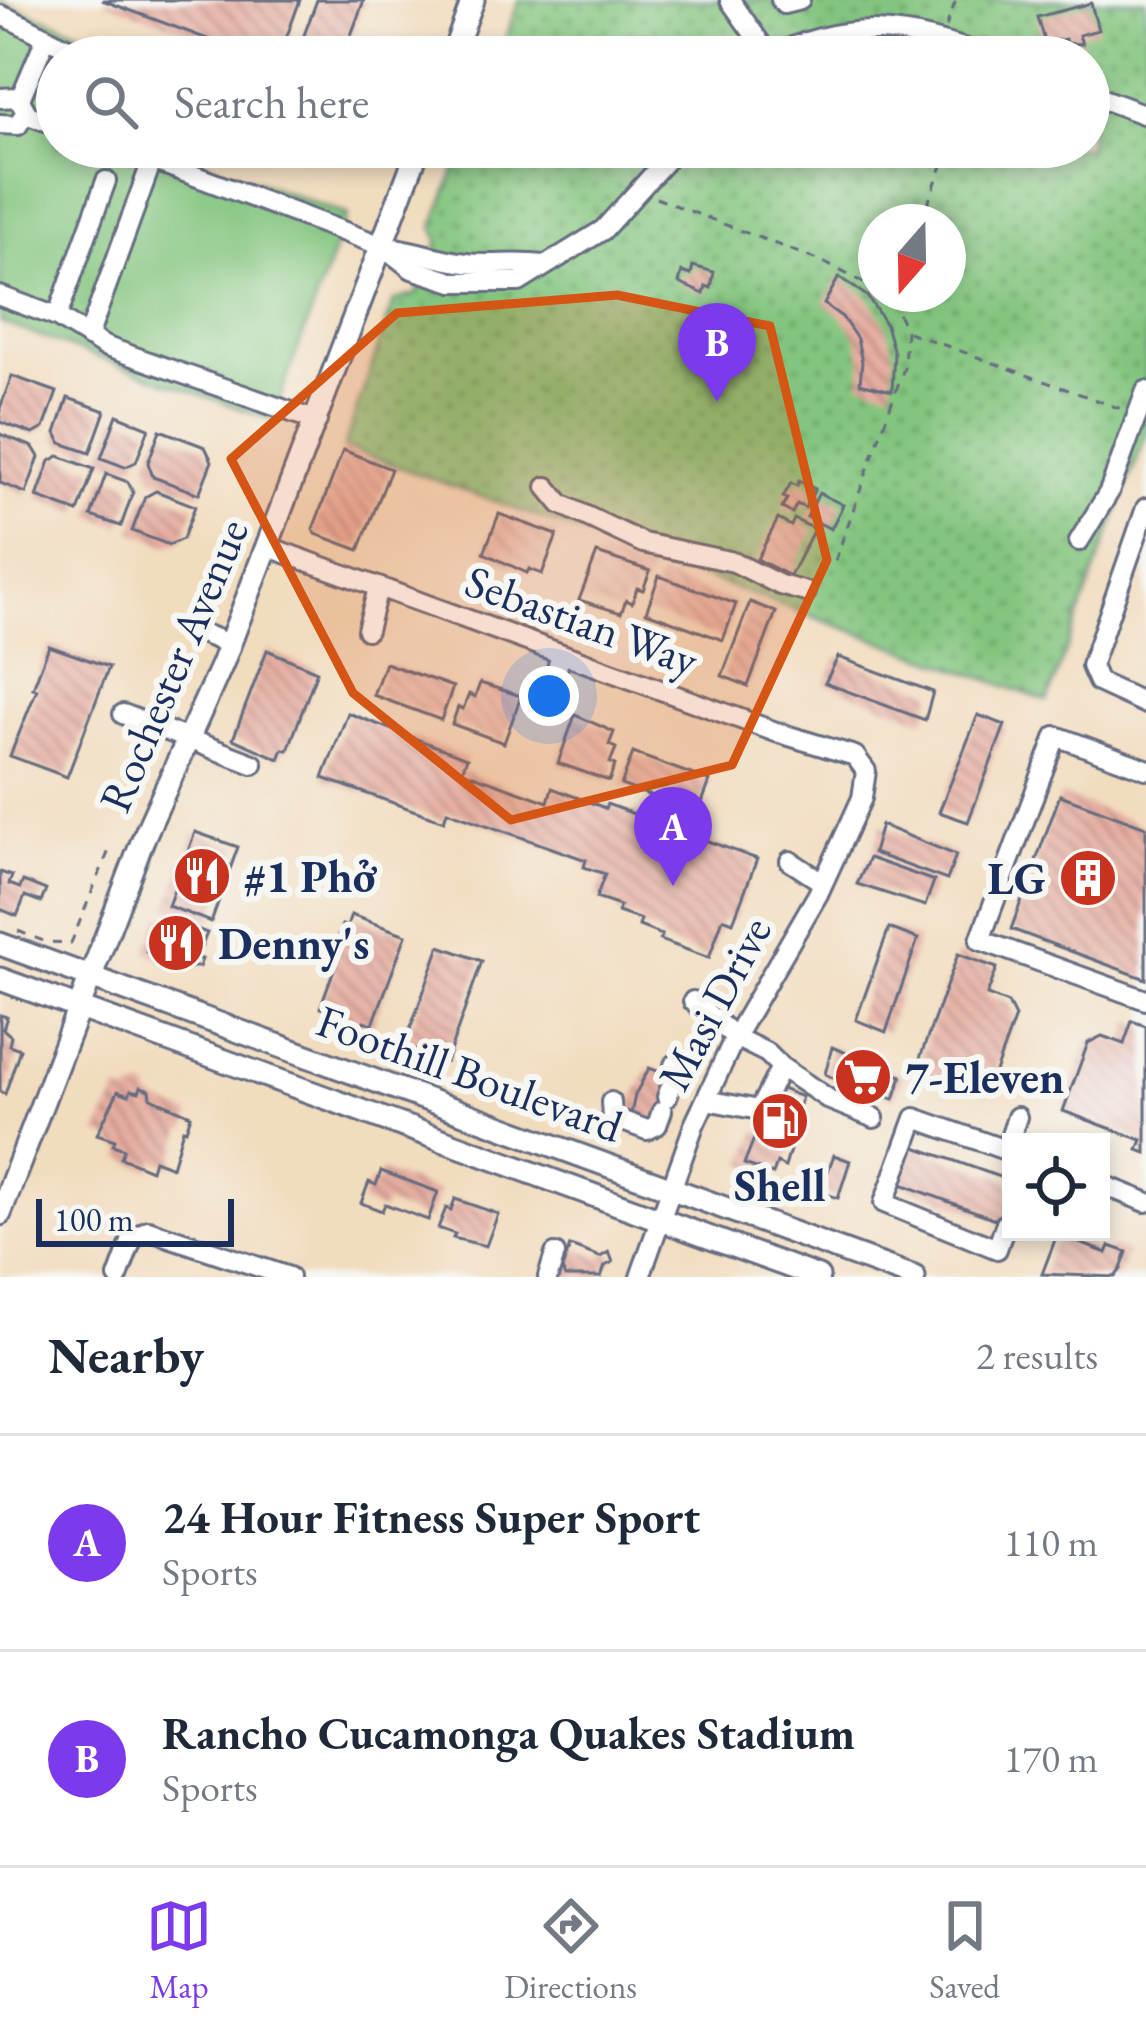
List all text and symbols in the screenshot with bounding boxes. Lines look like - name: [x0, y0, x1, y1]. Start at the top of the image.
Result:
- search box: [36, 36, 1110, 168]
- icon: search: [78, 69, 144, 135]
- text: Search here: [174, 73, 369, 131]
- north arrow: [858, 204, 966, 312]
- pin: B: [678, 303, 756, 402]
- street label: Rochester Avenue: [85, 510, 261, 820]
- street label: Sebastian Way: [458, 551, 706, 689]
- your location: [519, 666, 579, 726]
- pin: A: [634, 787, 712, 886]
- restaurant icon: #1 Phở: [171, 845, 233, 907]
- place label: #1 Phở: [244, 847, 378, 905]
- building icon: LG: [1057, 847, 1119, 909]
- place label: LG: [987, 849, 1046, 907]
- street label: Masi Drive: [644, 906, 784, 1100]
- restaurant icon: Denny's: [145, 912, 207, 974]
- place label: Denny's: [218, 914, 369, 972]
- street label: Foothill Boulevard: [309, 991, 631, 1155]
- supermarket icon: 7-Eleven: [832, 1046, 894, 1108]
- place label: 7-Eleven: [905, 1048, 1064, 1106]
- fuel station icon: Shell: [749, 1090, 811, 1152]
- map controls: [1002, 1133, 1110, 1241]
- button: locate: [1002, 1133, 1110, 1241]
- place label: Shell: [734, 1156, 826, 1214]
- scale bar: [36, 1193, 234, 1246]
- text: 100 m: [54, 1198, 134, 1241]
- text: Nearby: [48, 1322, 204, 1388]
- text: 2 results: [976, 1330, 1098, 1381]
- text: 24 Hour Fitness Super Sport: [162, 1488, 700, 1546]
- text: A: [73, 1517, 101, 1568]
- text: 110 m: [1004, 1517, 1098, 1568]
- text: Sports: [162, 1546, 258, 1597]
- text: Rancho Cucamonga Quakes Stadium: [162, 1704, 855, 1762]
- text: B: [75, 1733, 99, 1784]
- text: 170 m: [1004, 1733, 1098, 1784]
- text: Sports: [162, 1762, 258, 1813]
- tab: Map: [146, 1893, 212, 2008]
- tab: Directions: [504, 1893, 637, 2008]
- tab: Saved: [929, 1893, 1000, 2008]

